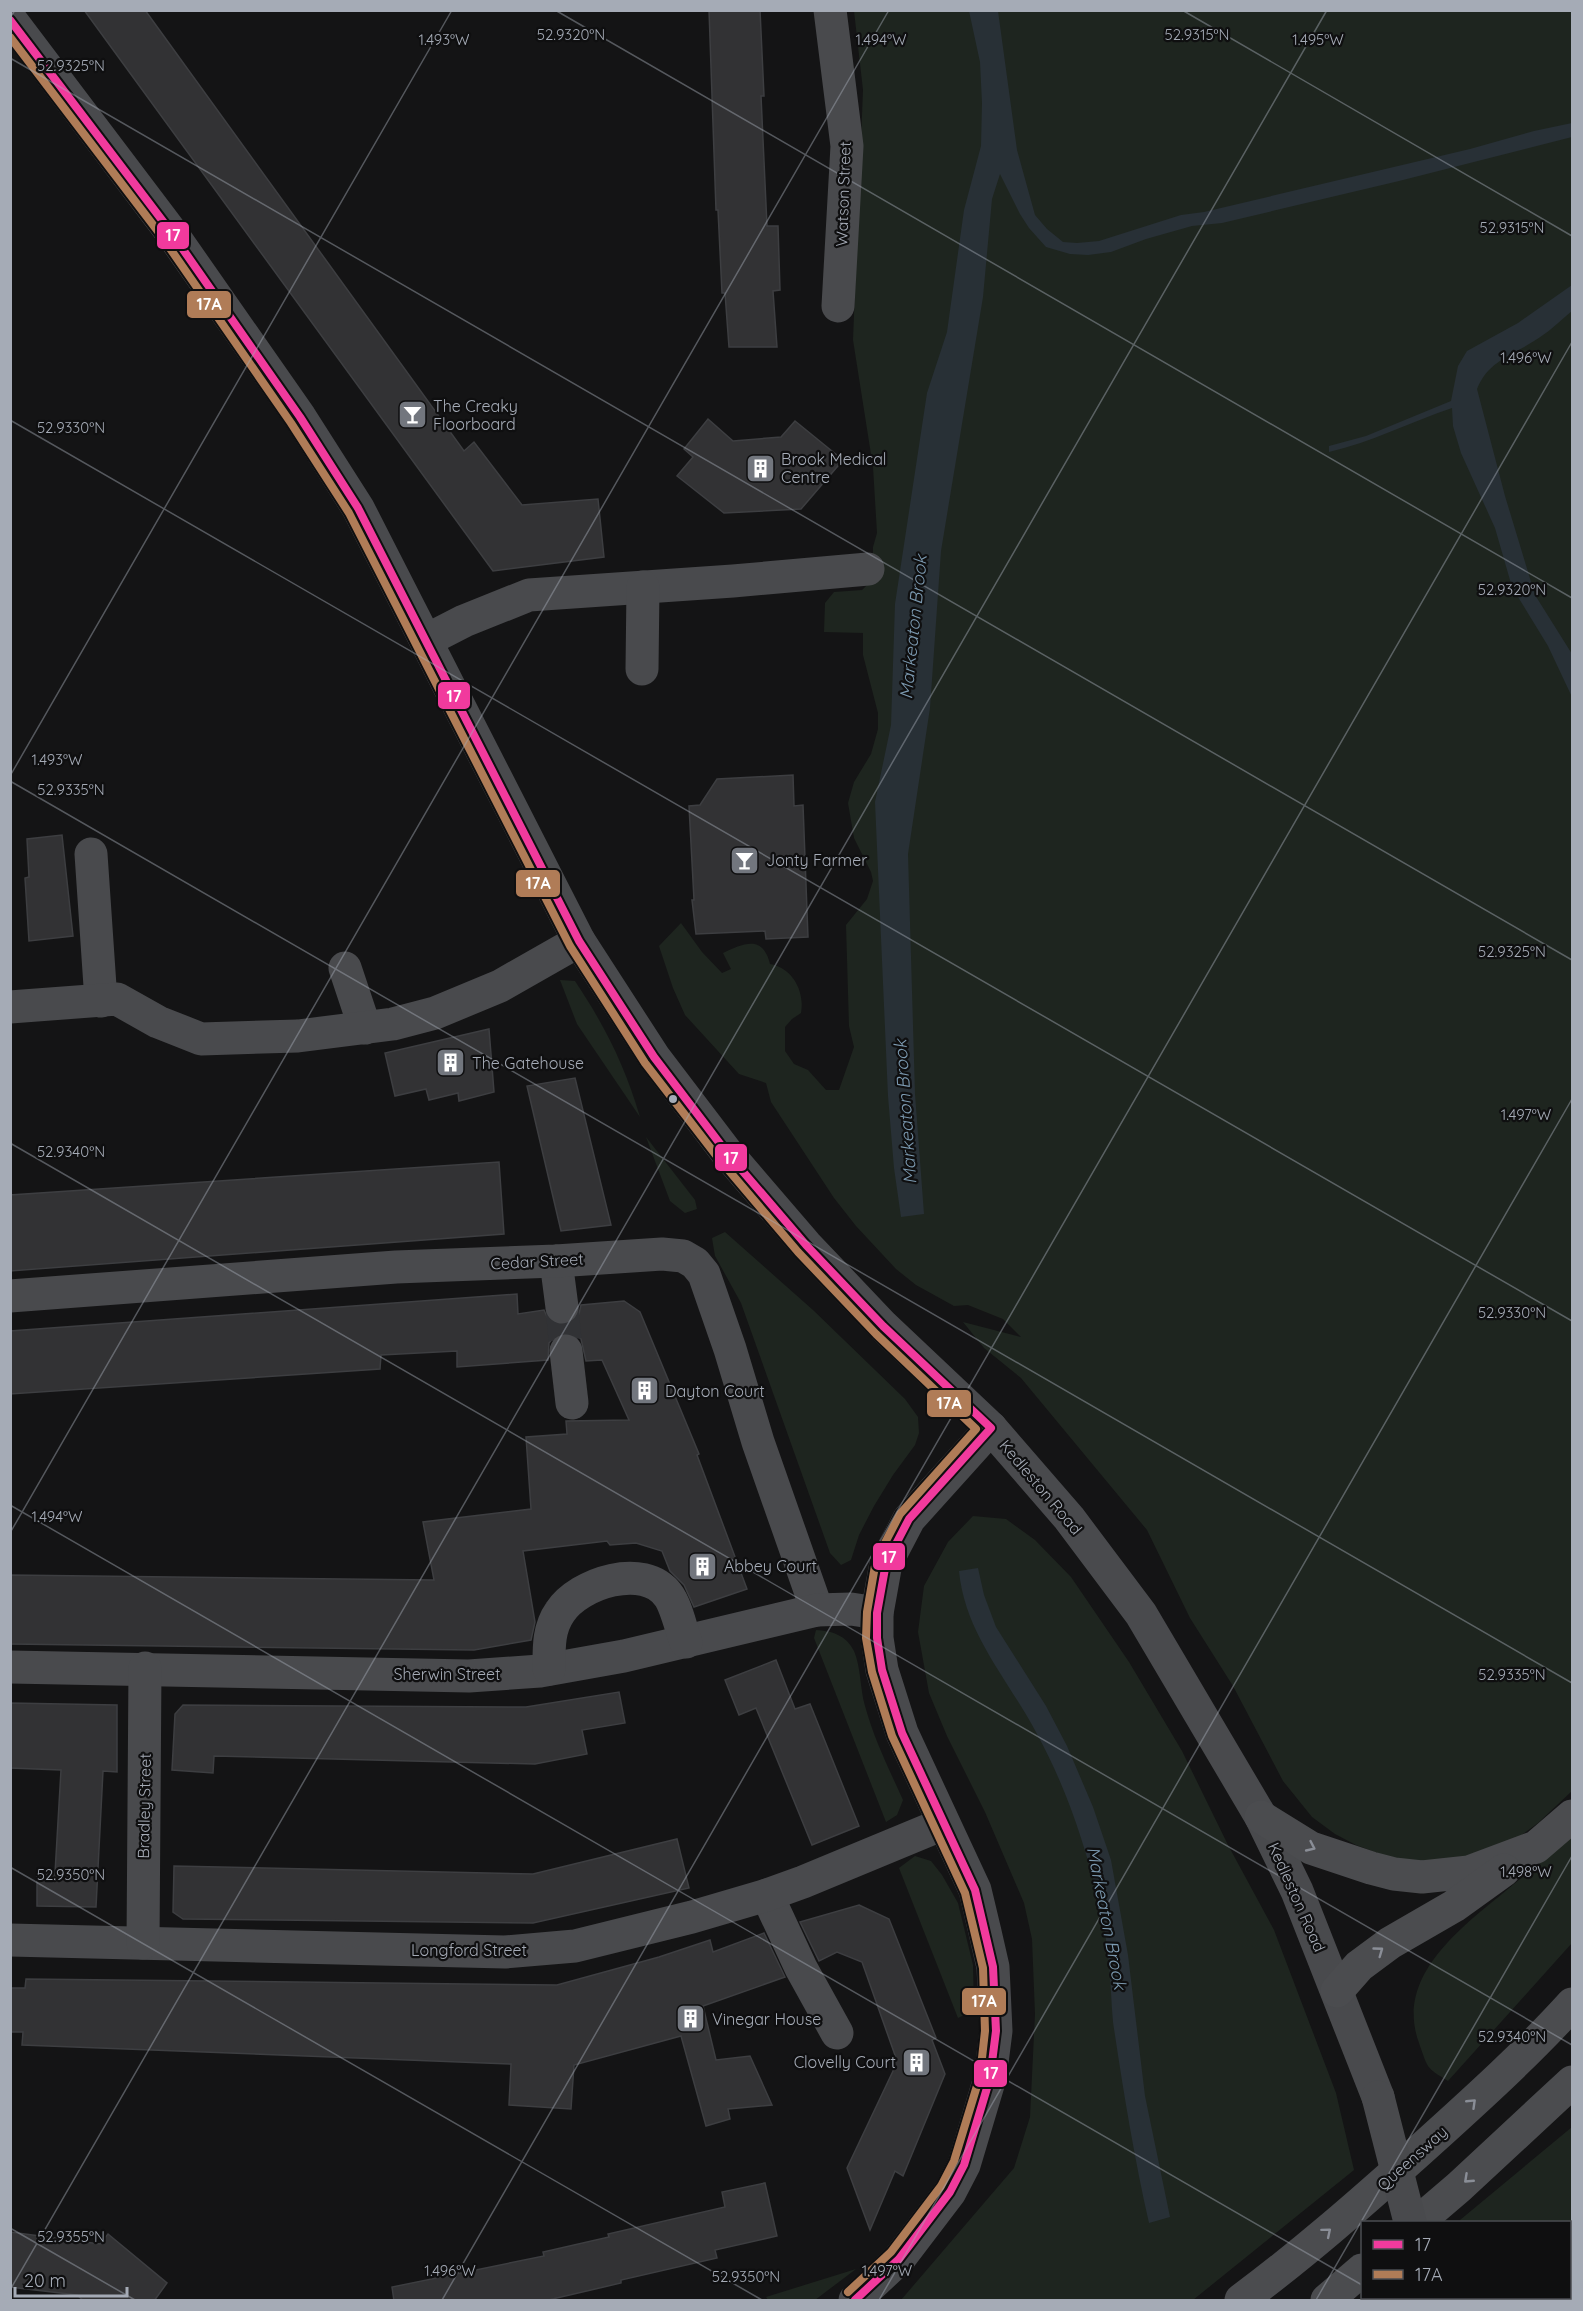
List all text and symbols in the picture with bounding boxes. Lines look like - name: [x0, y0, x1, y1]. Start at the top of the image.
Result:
- text: 52.9320°N: [537, 25, 605, 44]
- text: 52.9315°N: [1164, 25, 1230, 44]
- text: 1.493°W: [418, 30, 470, 49]
- text: 1.494°W: [855, 30, 907, 49]
- text: 1.495°W: [1292, 30, 1344, 49]
- text: 52.9325°N: [37, 56, 105, 75]
- street label: Watson Street: [831, 141, 855, 247]
- text: 52.9315°N: [1479, 218, 1545, 237]
- line badge: 17: [156, 221, 190, 250]
- text: 17: [165, 225, 181, 245]
- line badge: 17A: [186, 290, 232, 319]
- text: 17A: [196, 294, 222, 314]
- text: 1.496°W: [1500, 348, 1552, 367]
- place label: The Creaky Floorboard: [433, 396, 518, 434]
- bar icon: The Creaky Floorboard: [396, 399, 428, 431]
- text: 52.9330°N: [37, 418, 105, 437]
- place label: Brook Medical Centre: [781, 449, 887, 487]
- building icon: Brook Medical Centre: [744, 452, 776, 484]
- water label: Markeaton Brook: [894, 552, 932, 700]
- text: 52.9320°N: [1478, 580, 1546, 599]
- line badge: 17: [437, 681, 471, 710]
- text: 17: [446, 686, 462, 706]
- text: 1.493°W: [31, 750, 83, 769]
- text: 52.9335°N: [37, 780, 105, 799]
- bar icon: Jonty Farmer: [729, 844, 761, 876]
- place label: Jonty Farmer: [766, 850, 867, 870]
- line badge: 17A: [515, 869, 561, 898]
- text: 17A: [525, 873, 551, 893]
- text: 52.9325°N: [1478, 942, 1546, 961]
- water label: Markeaton Brook: [888, 1038, 922, 1185]
- building icon: The Gatehouse: [435, 1047, 467, 1079]
- place label: The Gatehouse: [472, 1053, 584, 1073]
- unlabelled marker: [667, 1093, 679, 1105]
- text: 1.497°W: [1501, 1105, 1552, 1124]
- text: 52.9340°N: [37, 1142, 105, 1161]
- line badge: 17: [714, 1143, 748, 1172]
- text: 17: [723, 1148, 739, 1168]
- street label: Cedar Street: [490, 1249, 584, 1273]
- text: 52.9330°N: [1478, 1303, 1546, 1322]
- building icon: Dayton Court: [628, 1375, 660, 1407]
- place label: Dayton Court: [665, 1381, 765, 1401]
- line badge: 17A: [926, 1389, 972, 1418]
- text: 17A: [936, 1393, 962, 1413]
- street label: Kedleston Road: [996, 1436, 1086, 1538]
- text: 1.494°W: [31, 1507, 83, 1526]
- line badge: 17: [872, 1542, 906, 1571]
- text: 17: [881, 1547, 897, 1567]
- building icon: Abbey Court: [687, 1550, 719, 1582]
- place label: Abbey Court: [724, 1556, 817, 1576]
- street label: Sherwin Street: [394, 1664, 500, 1684]
- text: 52.9335°N: [1478, 1665, 1546, 1684]
- street label: Bradley Street: [133, 1753, 155, 1859]
- street label: Kedleston Road: [1264, 1839, 1330, 1955]
- one-way arrow: [1305, 1839, 1316, 1851]
- water label: Markeaton Brook: [1082, 1845, 1132, 1993]
- text: 1.498°W: [1500, 1862, 1552, 1881]
- text: 52.9350°N: [37, 1865, 105, 1884]
- street label: Longford Street: [411, 1940, 527, 1960]
- one-way arrow: [1372, 1947, 1383, 1958]
- line badge: 17A: [961, 1987, 1007, 2016]
- text: 17A: [971, 1991, 997, 2011]
- building icon: Vinegar House: [675, 2003, 707, 2035]
- place label: Vinegar House: [712, 2009, 821, 2029]
- text: 52.9340°N: [1478, 2027, 1546, 2046]
- building icon: Clovelly Court: [901, 2046, 933, 2078]
- place label: Clovelly Court: [794, 2052, 896, 2072]
- line badge: 17: [973, 2059, 1008, 2088]
- text: 17: [983, 2063, 999, 2083]
- one-way arrow: [1465, 2099, 1476, 2110]
- street label: Queensway: [1373, 2121, 1451, 2195]
- one-way arrow: [1465, 2172, 1475, 2183]
- legend: [1361, 2221, 1571, 2299]
- text: 52.9355°N: [37, 2227, 105, 2246]
- one-way arrow: [1320, 2229, 1331, 2240]
- text: 17: [1415, 2233, 1431, 2256]
- scale bar: [15, 2260, 128, 2298]
- text: 1.496°W: [424, 2261, 476, 2280]
- text: 1.497°W: [862, 2261, 913, 2280]
- text: 17A: [1415, 2263, 1443, 2286]
- text: 52.9350°N: [712, 2267, 780, 2286]
- text: 20 m: [24, 2269, 66, 2292]

